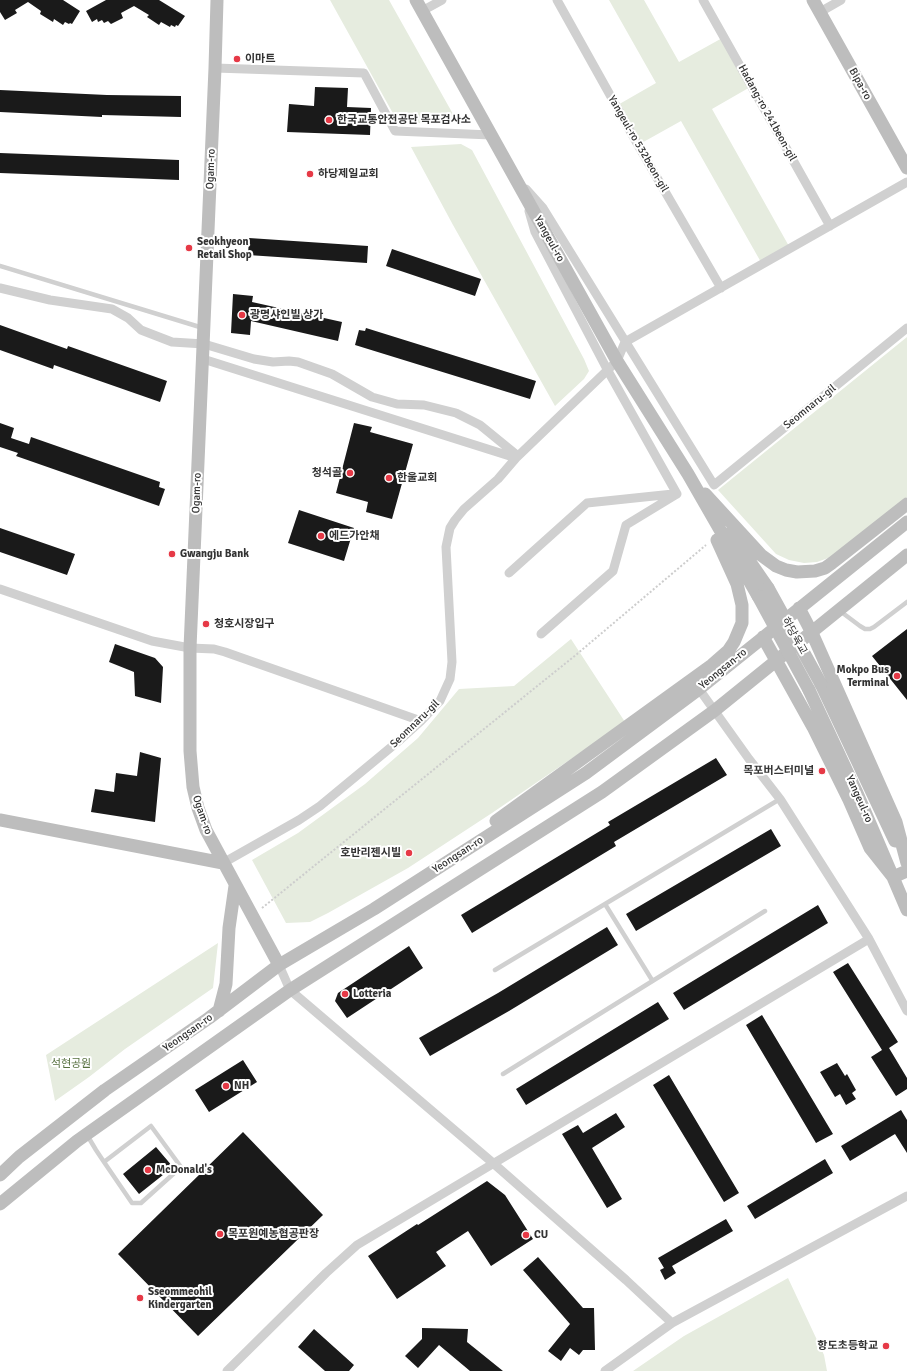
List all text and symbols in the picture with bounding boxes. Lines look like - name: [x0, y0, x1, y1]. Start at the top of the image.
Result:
- place label: 이마트: [245, 52, 275, 66]
- marker: 이마트: [232, 54, 242, 64]
- street label: Hadang-ro 241beon-gil: [735, 62, 799, 164]
- street label: Bipa-ro: [846, 66, 874, 102]
- street label: Yangeul-ro 532beon-gil: [605, 93, 671, 195]
- place label: 한국교통안전공단 목포검사소: [337, 113, 471, 127]
- marker: 한국교통안전공단 목포검사소: [324, 115, 334, 125]
- street label: Ogam-ro: [204, 148, 218, 190]
- place label: 하당제일교회: [318, 167, 379, 181]
- marker: 하당제일교회: [305, 169, 315, 179]
- street label: Yangeul-ro: [531, 214, 567, 264]
- place label: Seokhyeon Retail Shop: [197, 235, 252, 261]
- marker: Seokhyeon Retail Shop: [184, 243, 194, 253]
- place label: 광명샤인빌 상가: [250, 308, 323, 322]
- marker: 광명샤인빌 상가: [237, 310, 247, 320]
- street label: Seomnaru-gil: [781, 382, 839, 432]
- place label: 청석골: [312, 466, 342, 480]
- marker: 청석골: [345, 468, 355, 478]
- place label: 한울교회: [397, 471, 437, 485]
- street label: Ogam-ro: [190, 472, 204, 514]
- marker: 한울교회: [384, 473, 394, 483]
- place label: 에드가안채: [329, 529, 380, 543]
- marker: 에드가안채: [316, 531, 326, 541]
- place label: Gwangju Bank: [180, 547, 249, 561]
- marker: Gwangju Bank: [167, 549, 177, 559]
- street label: 하당육교: [778, 615, 810, 657]
- place label: 청호시장입구: [214, 617, 275, 631]
- marker: 청호시장입구: [201, 619, 211, 629]
- street label: Yeongsan-ro: [696, 646, 750, 692]
- place label: Mokpo Bus Terminal: [837, 663, 889, 689]
- marker: Mokpo Bus Terminal: [892, 671, 902, 681]
- street label: Seomnaru-gil: [388, 697, 442, 751]
- place label: 목포버스터미널: [743, 764, 814, 778]
- marker: 목포버스터미널: [817, 766, 827, 776]
- street label: Yangeul-ro: [843, 773, 875, 825]
- street label: Ogam-ro: [189, 794, 215, 836]
- street label: Yeongsan-ro: [430, 834, 486, 876]
- place label: 호반리젠시빌: [340, 846, 401, 860]
- marker: 호반리젠시빌: [404, 848, 414, 858]
- place label: Lotteria: [353, 987, 391, 1001]
- marker: Lotteria: [340, 989, 350, 999]
- street label: Yeongsan-ro: [161, 1011, 215, 1055]
- park label: 석현공원: [51, 1057, 91, 1071]
- place label: NH: [234, 1079, 249, 1093]
- marker: NH: [221, 1081, 231, 1091]
- place label: McDonald's: [156, 1163, 212, 1177]
- marker: McDonald's: [143, 1165, 153, 1175]
- place label: 목포원예농협공판장: [228, 1227, 319, 1241]
- place label: CU: [534, 1228, 548, 1242]
- marker: 목포원예농협공판장: [215, 1229, 225, 1239]
- marker: CU: [521, 1230, 531, 1240]
- place label: Sseommeohil Kindergarten: [148, 1285, 212, 1311]
- marker: Sseommeohil Kindergarten: [135, 1293, 145, 1303]
- place label: 항도초등학교: [817, 1339, 878, 1353]
- marker: 항도초등학교: [881, 1341, 891, 1351]

